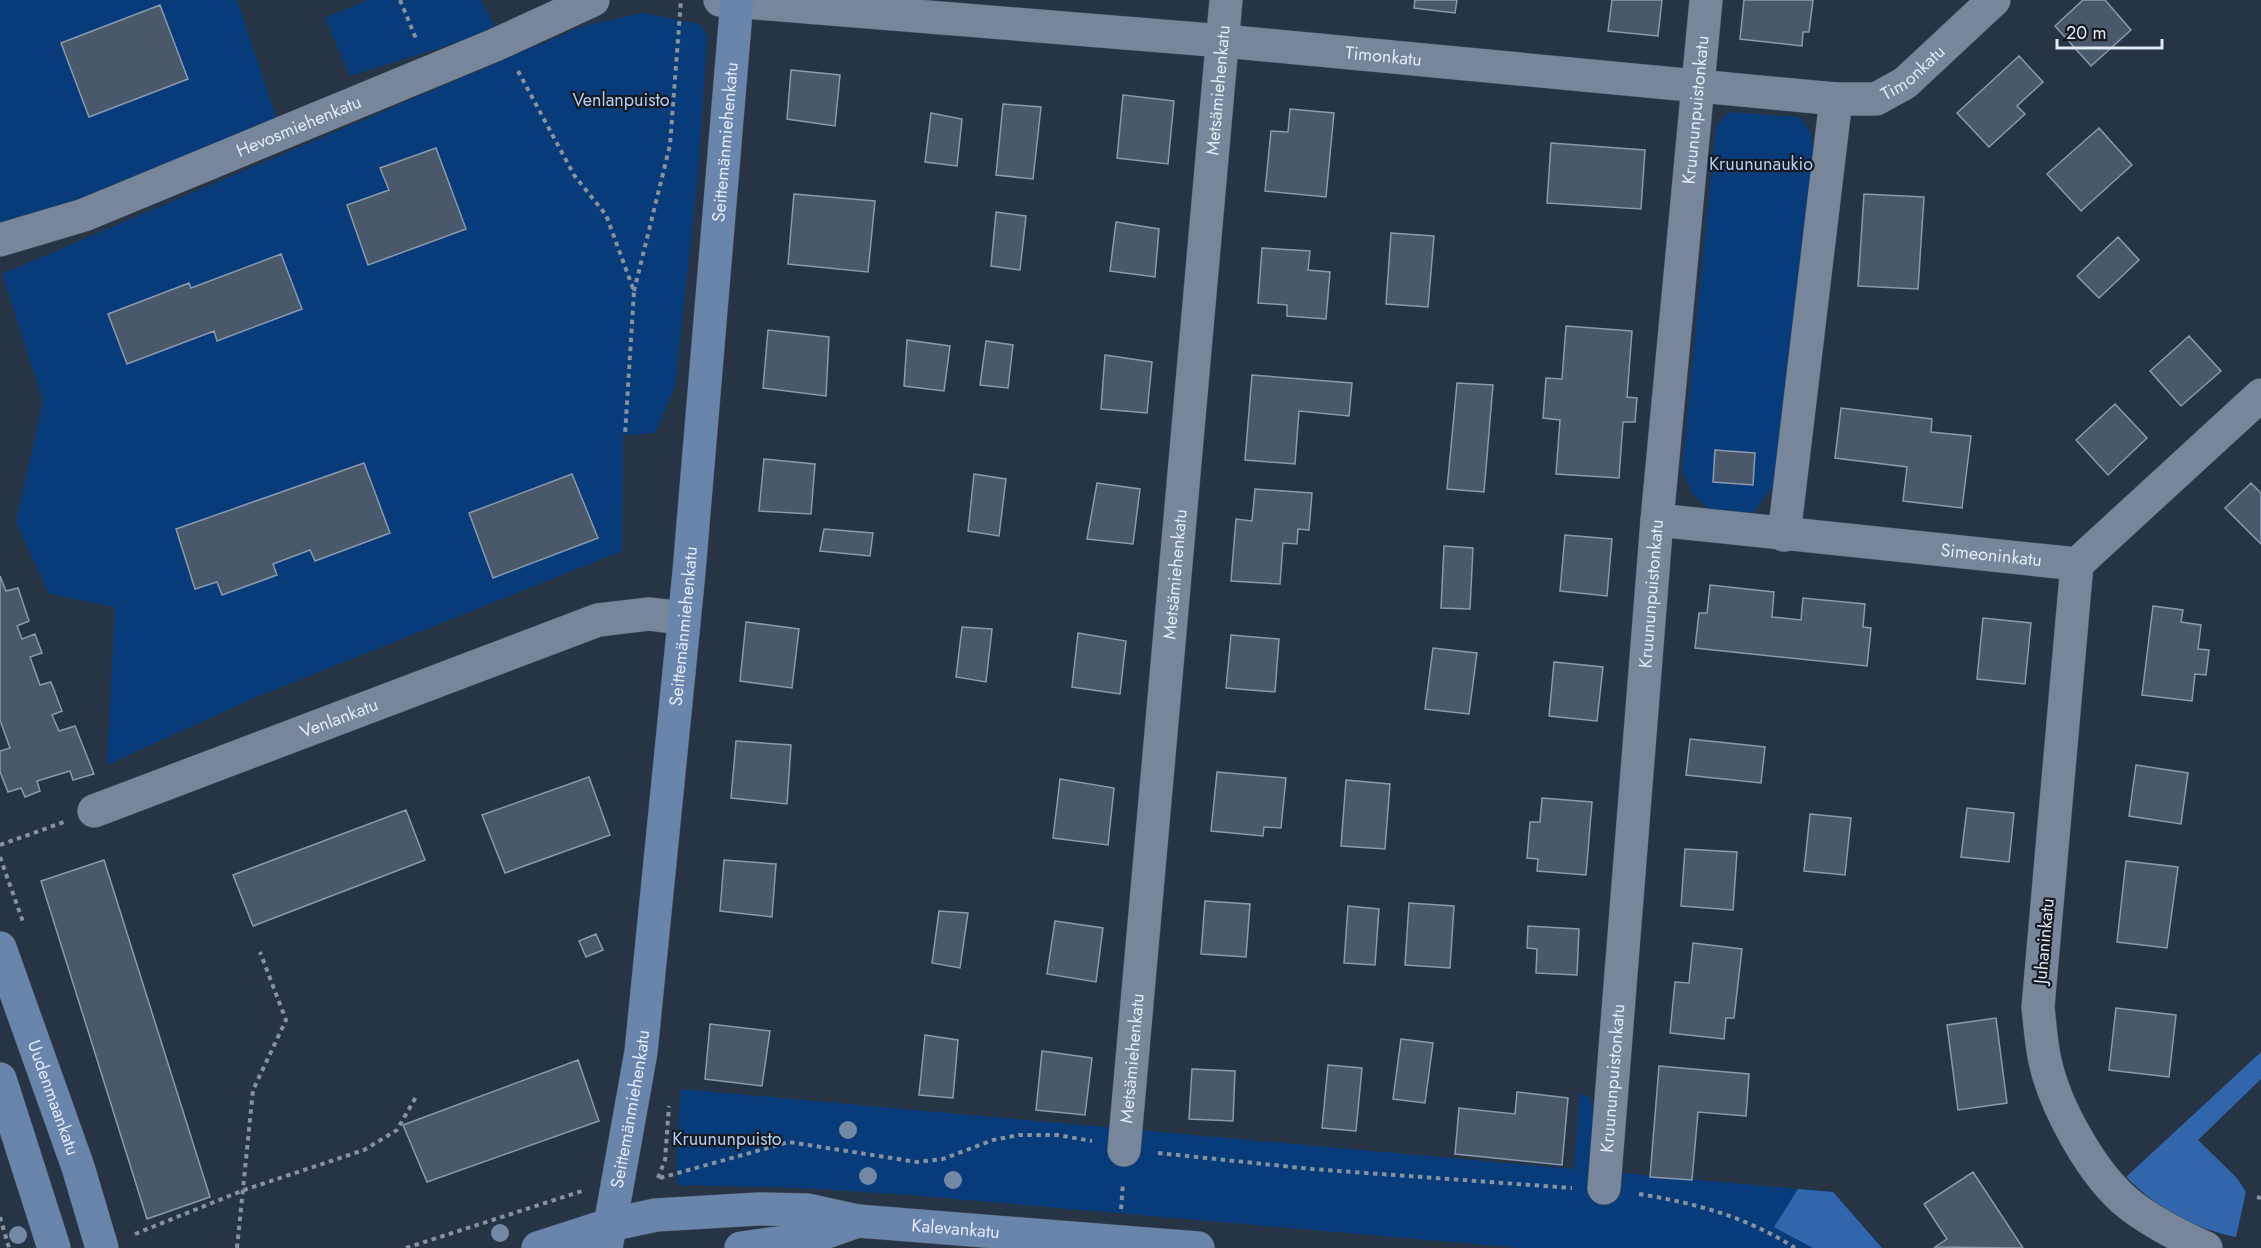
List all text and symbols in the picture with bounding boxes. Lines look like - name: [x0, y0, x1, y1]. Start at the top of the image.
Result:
- scale bar: [2057, 12, 2162, 50]
- text: 20 m: [2066, 20, 2106, 46]
- street label: Metsämiehenkatu: [1199, 24, 1237, 156]
- street label: Kruununpuistonkatu: [1676, 34, 1716, 185]
- street label: Timonkatu: [1876, 39, 1951, 107]
- street label: Timonkatu: [1344, 40, 1423, 73]
- street label: Seittemänmiehenkatu: [705, 61, 745, 223]
- park label: Venlanpuisto: [572, 87, 670, 113]
- street label: Hevosmiehenkatu: [232, 89, 365, 164]
- park label: Kruununaukio: [1709, 151, 1813, 177]
- street label: Metsämiehenkatu: [1156, 508, 1194, 641]
- street label: Kruununpuistonkatu: [1632, 518, 1670, 669]
- street label: Simeoninkatu: [1939, 537, 2043, 573]
- street label: Seittemänmiehenkatu: [663, 545, 704, 707]
- street label: Venlankatu: [296, 691, 382, 745]
- street label: Juhaninkatu: [2027, 897, 2061, 987]
- street label: Metsämiehenkatu: [1113, 992, 1151, 1125]
- street label: Kruununpuistonkatu: [1594, 1003, 1632, 1154]
- street label: Seittemänmiehenkatu: [604, 1029, 656, 1191]
- street label: Uudenmaankatu: [21, 1036, 86, 1159]
- park label: Kruununpuisto: [672, 1126, 782, 1152]
- street label: Kalevankatu: [911, 1212, 1001, 1245]

